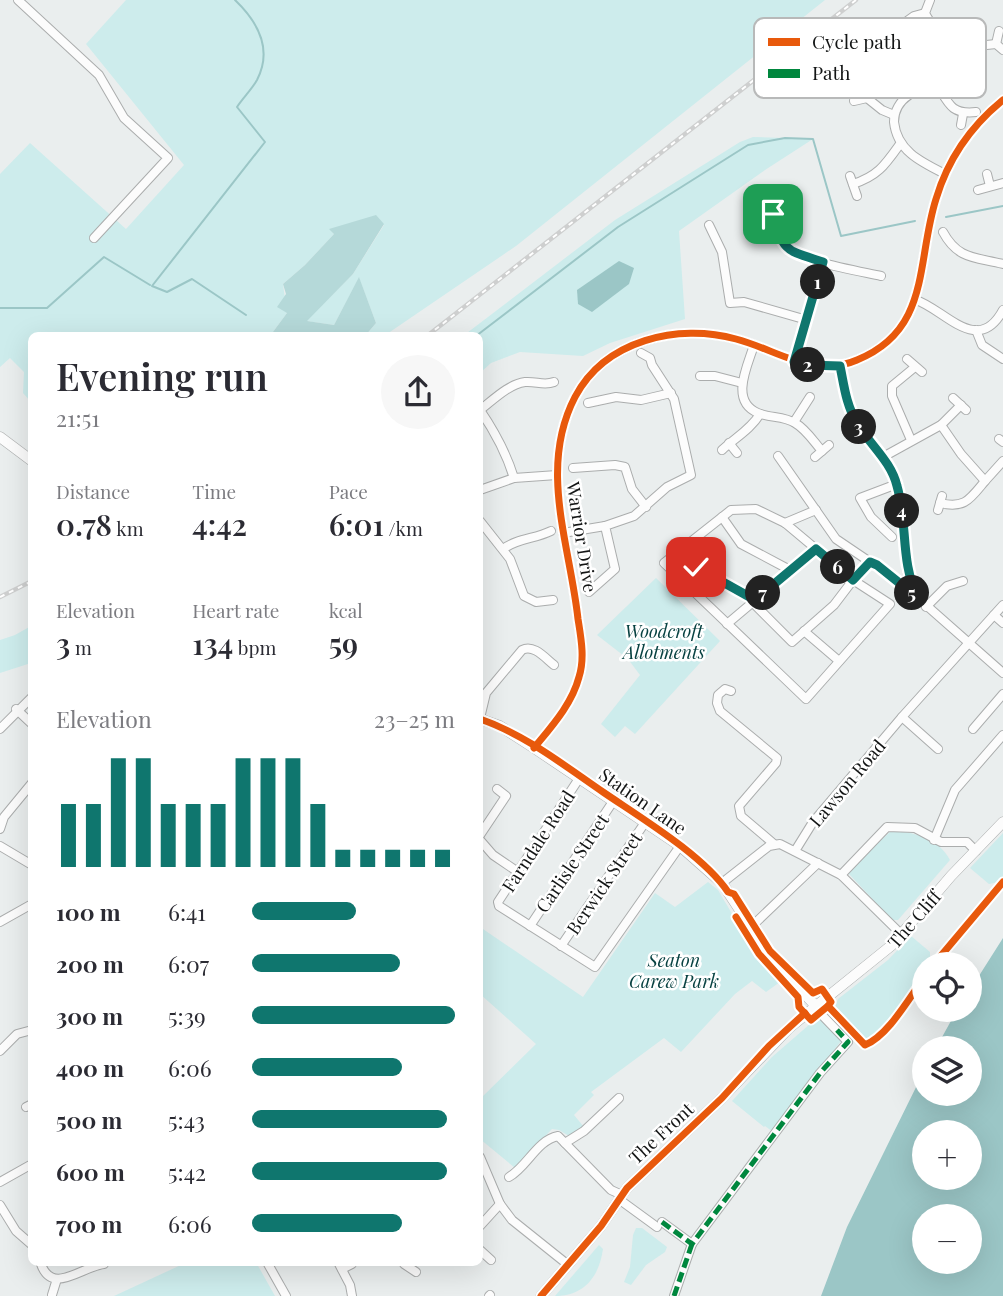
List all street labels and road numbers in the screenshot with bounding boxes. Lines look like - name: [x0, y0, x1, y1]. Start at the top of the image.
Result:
- street label: Warrior Drive: [561, 479, 603, 594]
- street label: Lawson Road: [803, 734, 891, 832]
- street label: Station Lane: [595, 762, 691, 840]
- street label: Farndale Road: [496, 785, 580, 896]
- street label: Carlisle Street: [530, 808, 614, 917]
- street label: Berwick Street: [561, 827, 647, 939]
- street label: The Cliff: [882, 884, 947, 953]
- street label: The Front: [624, 1096, 699, 1169]

